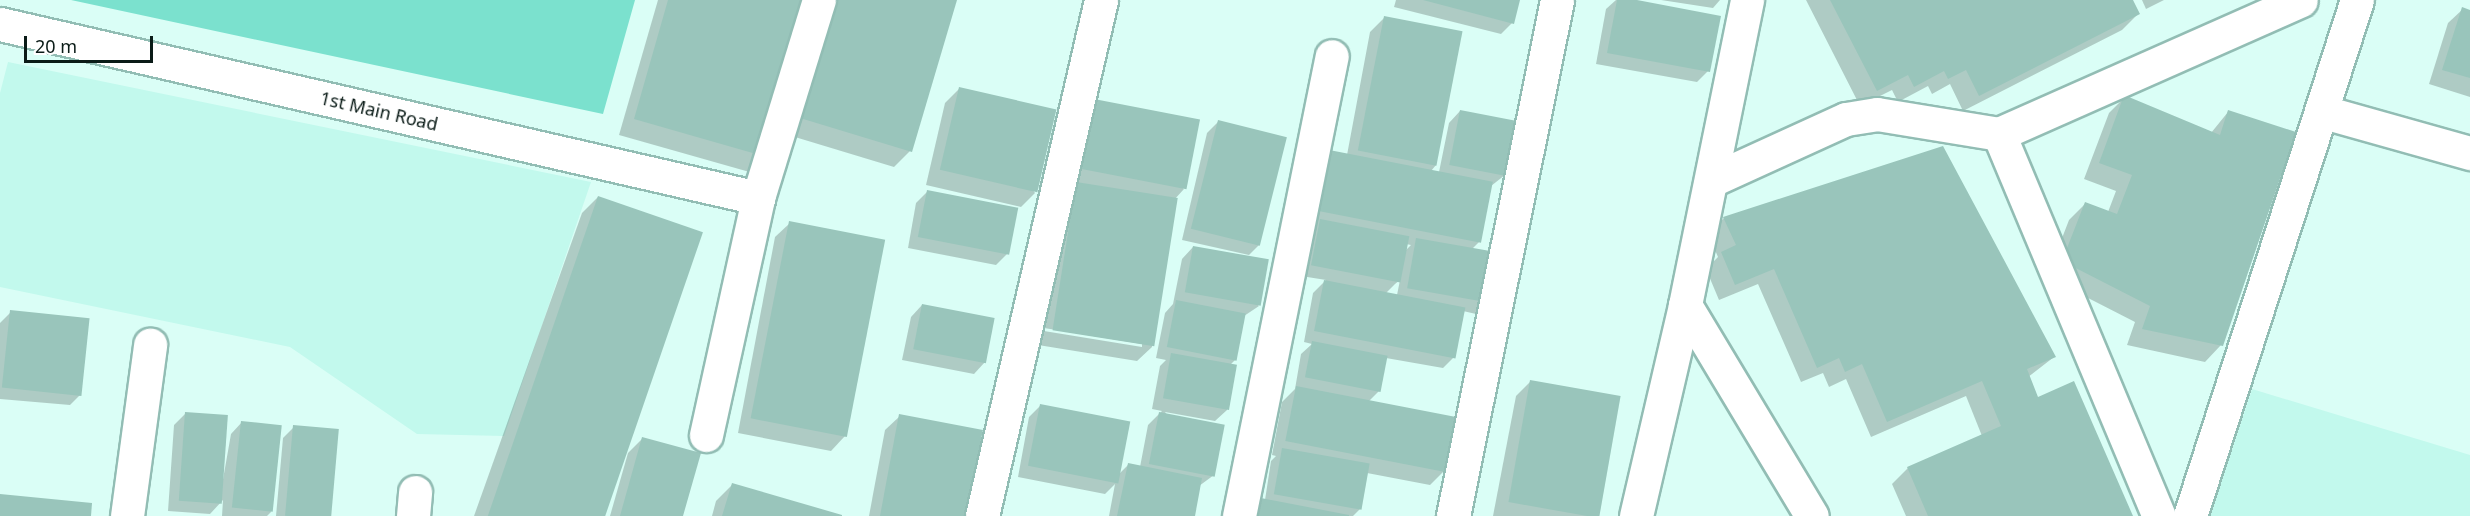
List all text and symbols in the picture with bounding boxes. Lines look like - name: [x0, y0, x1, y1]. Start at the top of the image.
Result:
- scale bar: [27, 24, 156, 62]
- text: 20 m: [35, 34, 77, 58]
- street label: 1st Main Road: [318, 87, 440, 135]

